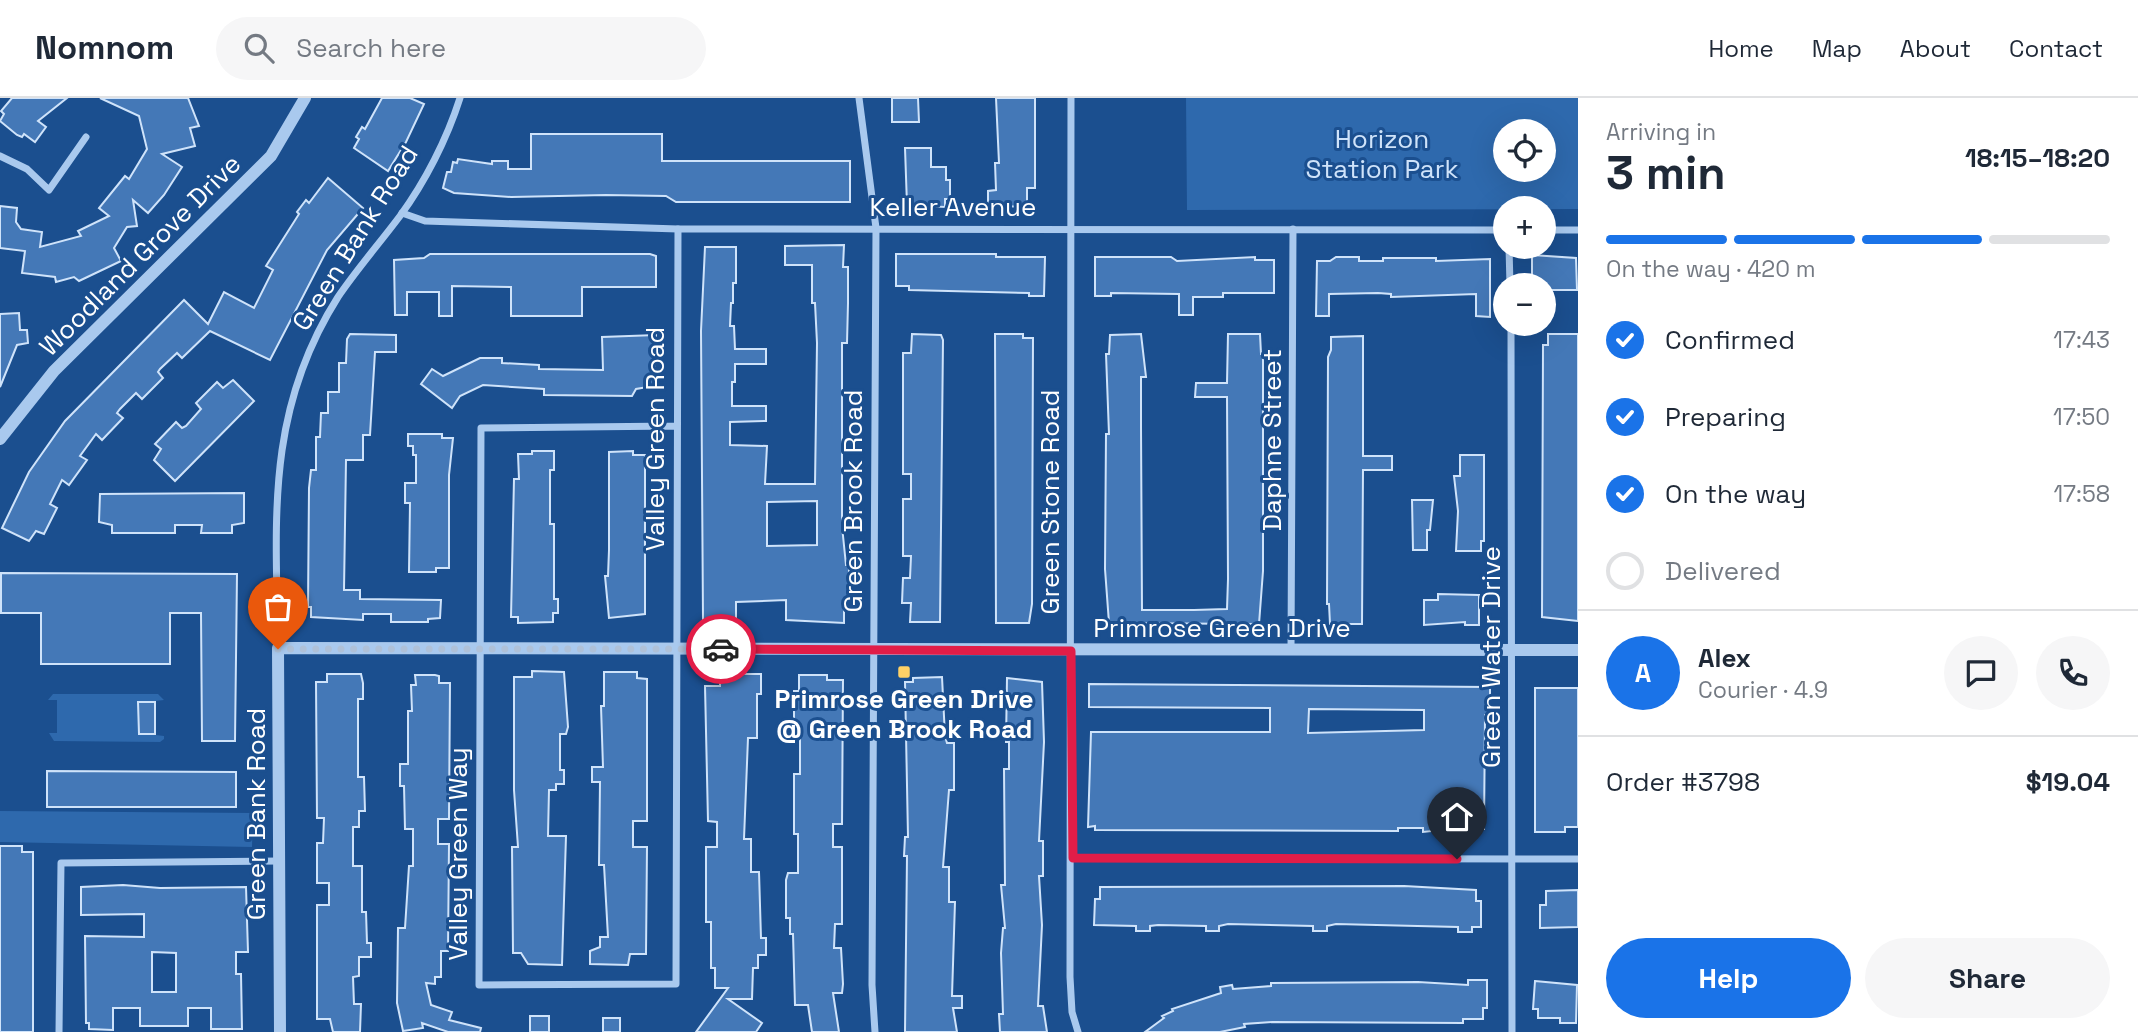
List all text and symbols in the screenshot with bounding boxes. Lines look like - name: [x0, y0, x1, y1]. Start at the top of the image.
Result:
- search box: [216, 17, 706, 80]
- text: Nomnom: [35, 27, 174, 69]
- icon: search: [240, 29, 278, 67]
- text: Search here: [296, 31, 446, 65]
- text: Home: [1708, 33, 1774, 64]
- text: Map: [1812, 33, 1862, 64]
- text: About: [1900, 33, 1971, 64]
- text: Contact: [2009, 33, 2103, 64]
- text: Arriving in: [1606, 117, 1716, 147]
- map controls: [1493, 119, 1556, 336]
- button: locate: [1493, 119, 1556, 182]
- park label: Horizon Station Park: [1305, 122, 1459, 186]
- street label: Green Bank Road: [284, 139, 426, 337]
- text: 18:15–18:20: [1965, 141, 2110, 175]
- text: 3 min: [1606, 144, 1726, 202]
- street label: Woodland Grove Drive: [32, 147, 248, 363]
- street label: Keller Avenue: [870, 190, 1036, 224]
- button: +: [1493, 196, 1556, 259]
- text: On the way · 420 m: [1606, 254, 1816, 284]
- button: −: [1493, 273, 1556, 336]
- icon: check: [1606, 321, 1644, 359]
- text: Confirmed: [1665, 323, 1795, 357]
- text: 17:43: [2053, 325, 2110, 355]
- street label: Valley Green Road: [638, 327, 672, 551]
- street label: Daphne Street: [1255, 349, 1289, 531]
- street label: Green Brook Road: [836, 389, 870, 613]
- street label: Green Stone Road: [1033, 389, 1067, 615]
- icon: check: [1606, 398, 1644, 436]
- text: Preparing: [1665, 400, 1786, 434]
- text: 17:50: [2053, 402, 2110, 432]
- icon: check: [1606, 475, 1644, 513]
- text: On the way: [1665, 477, 1806, 511]
- text: 17:58: [2053, 479, 2110, 509]
- street label: Green Water Drive: [1474, 546, 1508, 768]
- text: Delivered: [1665, 554, 1781, 588]
- pin: [248, 577, 308, 649]
- icon: bag: [259, 588, 297, 626]
- street label: Primrose Green Drive: [1093, 611, 1351, 645]
- courier: [686, 614, 756, 684]
- icon: car: [702, 630, 740, 668]
- button: chat: [1944, 636, 2018, 710]
- button: phone: [2036, 636, 2110, 710]
- text: Alex: [1698, 641, 1751, 675]
- text: A: [1635, 656, 1651, 690]
- marker: Primrose Green Drive @ Green Brook Road: [896, 664, 912, 680]
- text: Courier · 4.9: [1698, 675, 1828, 705]
- place label: Primrose Green Drive @ Green Brook Road: [774, 682, 1034, 746]
- street label: Green Bank Road: [239, 708, 273, 920]
- street label: Valley Green Way: [441, 747, 475, 961]
- text: Order #3798: [1606, 765, 1760, 799]
- text: $19.04: [2026, 765, 2110, 799]
- pin: [1427, 787, 1487, 859]
- icon: home: [1438, 798, 1476, 836]
- button: Help: [1606, 938, 1851, 1018]
- button: Share: [1865, 938, 2110, 1018]

